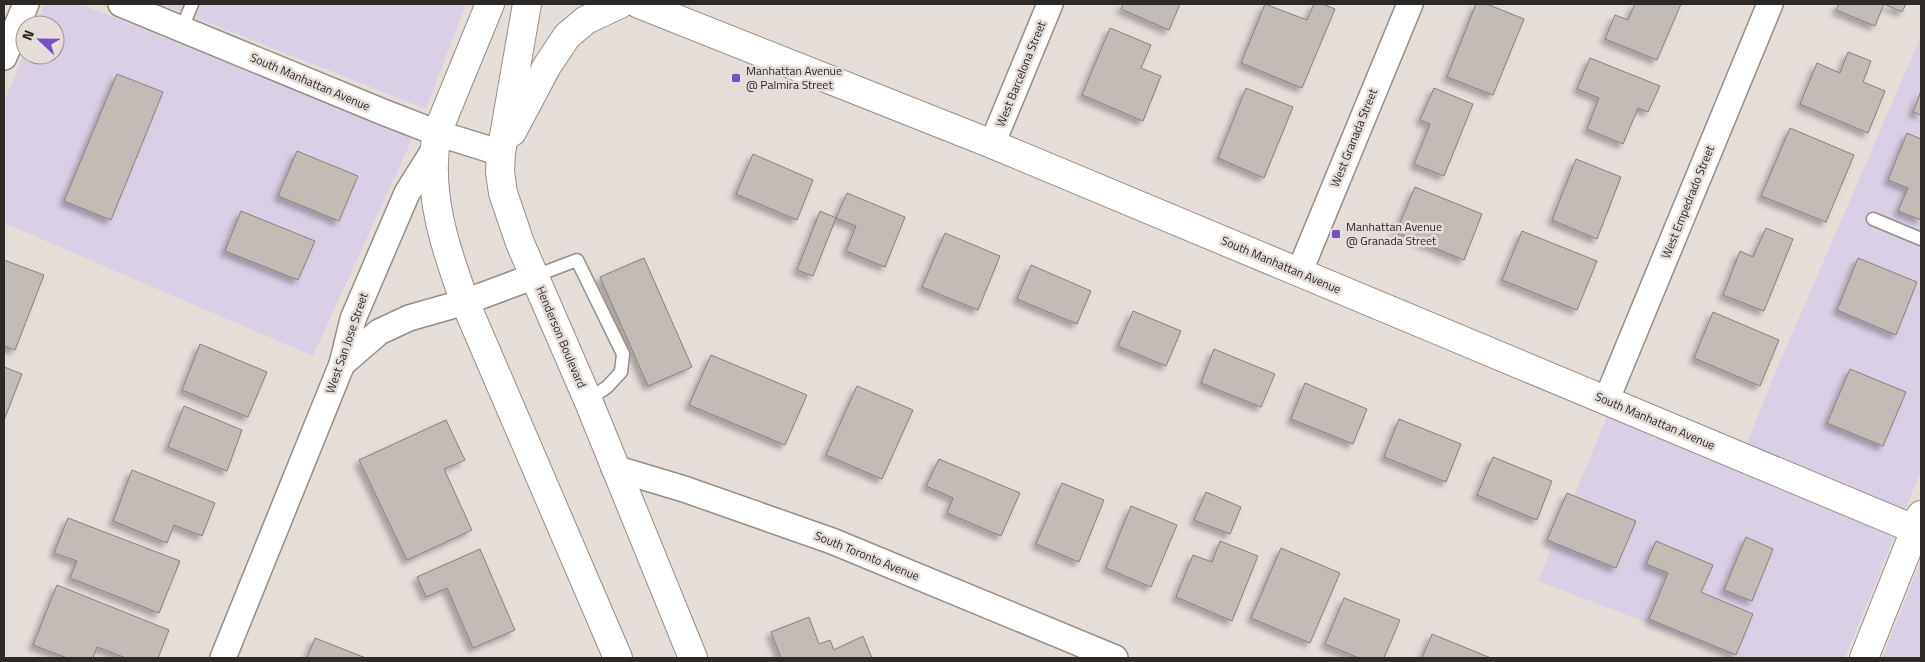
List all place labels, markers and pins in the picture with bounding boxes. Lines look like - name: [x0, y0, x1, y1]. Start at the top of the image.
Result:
- place label: Manhattan Avenue @ Palmira Street: [746, 61, 842, 94]
- marker: Manhattan Avenue @ Palmira Street: [730, 72, 742, 84]
- place label: Manhattan Avenue @ Granada Street: [1346, 217, 1442, 250]
- marker: Manhattan Avenue @ Granada Street: [1330, 228, 1342, 240]

